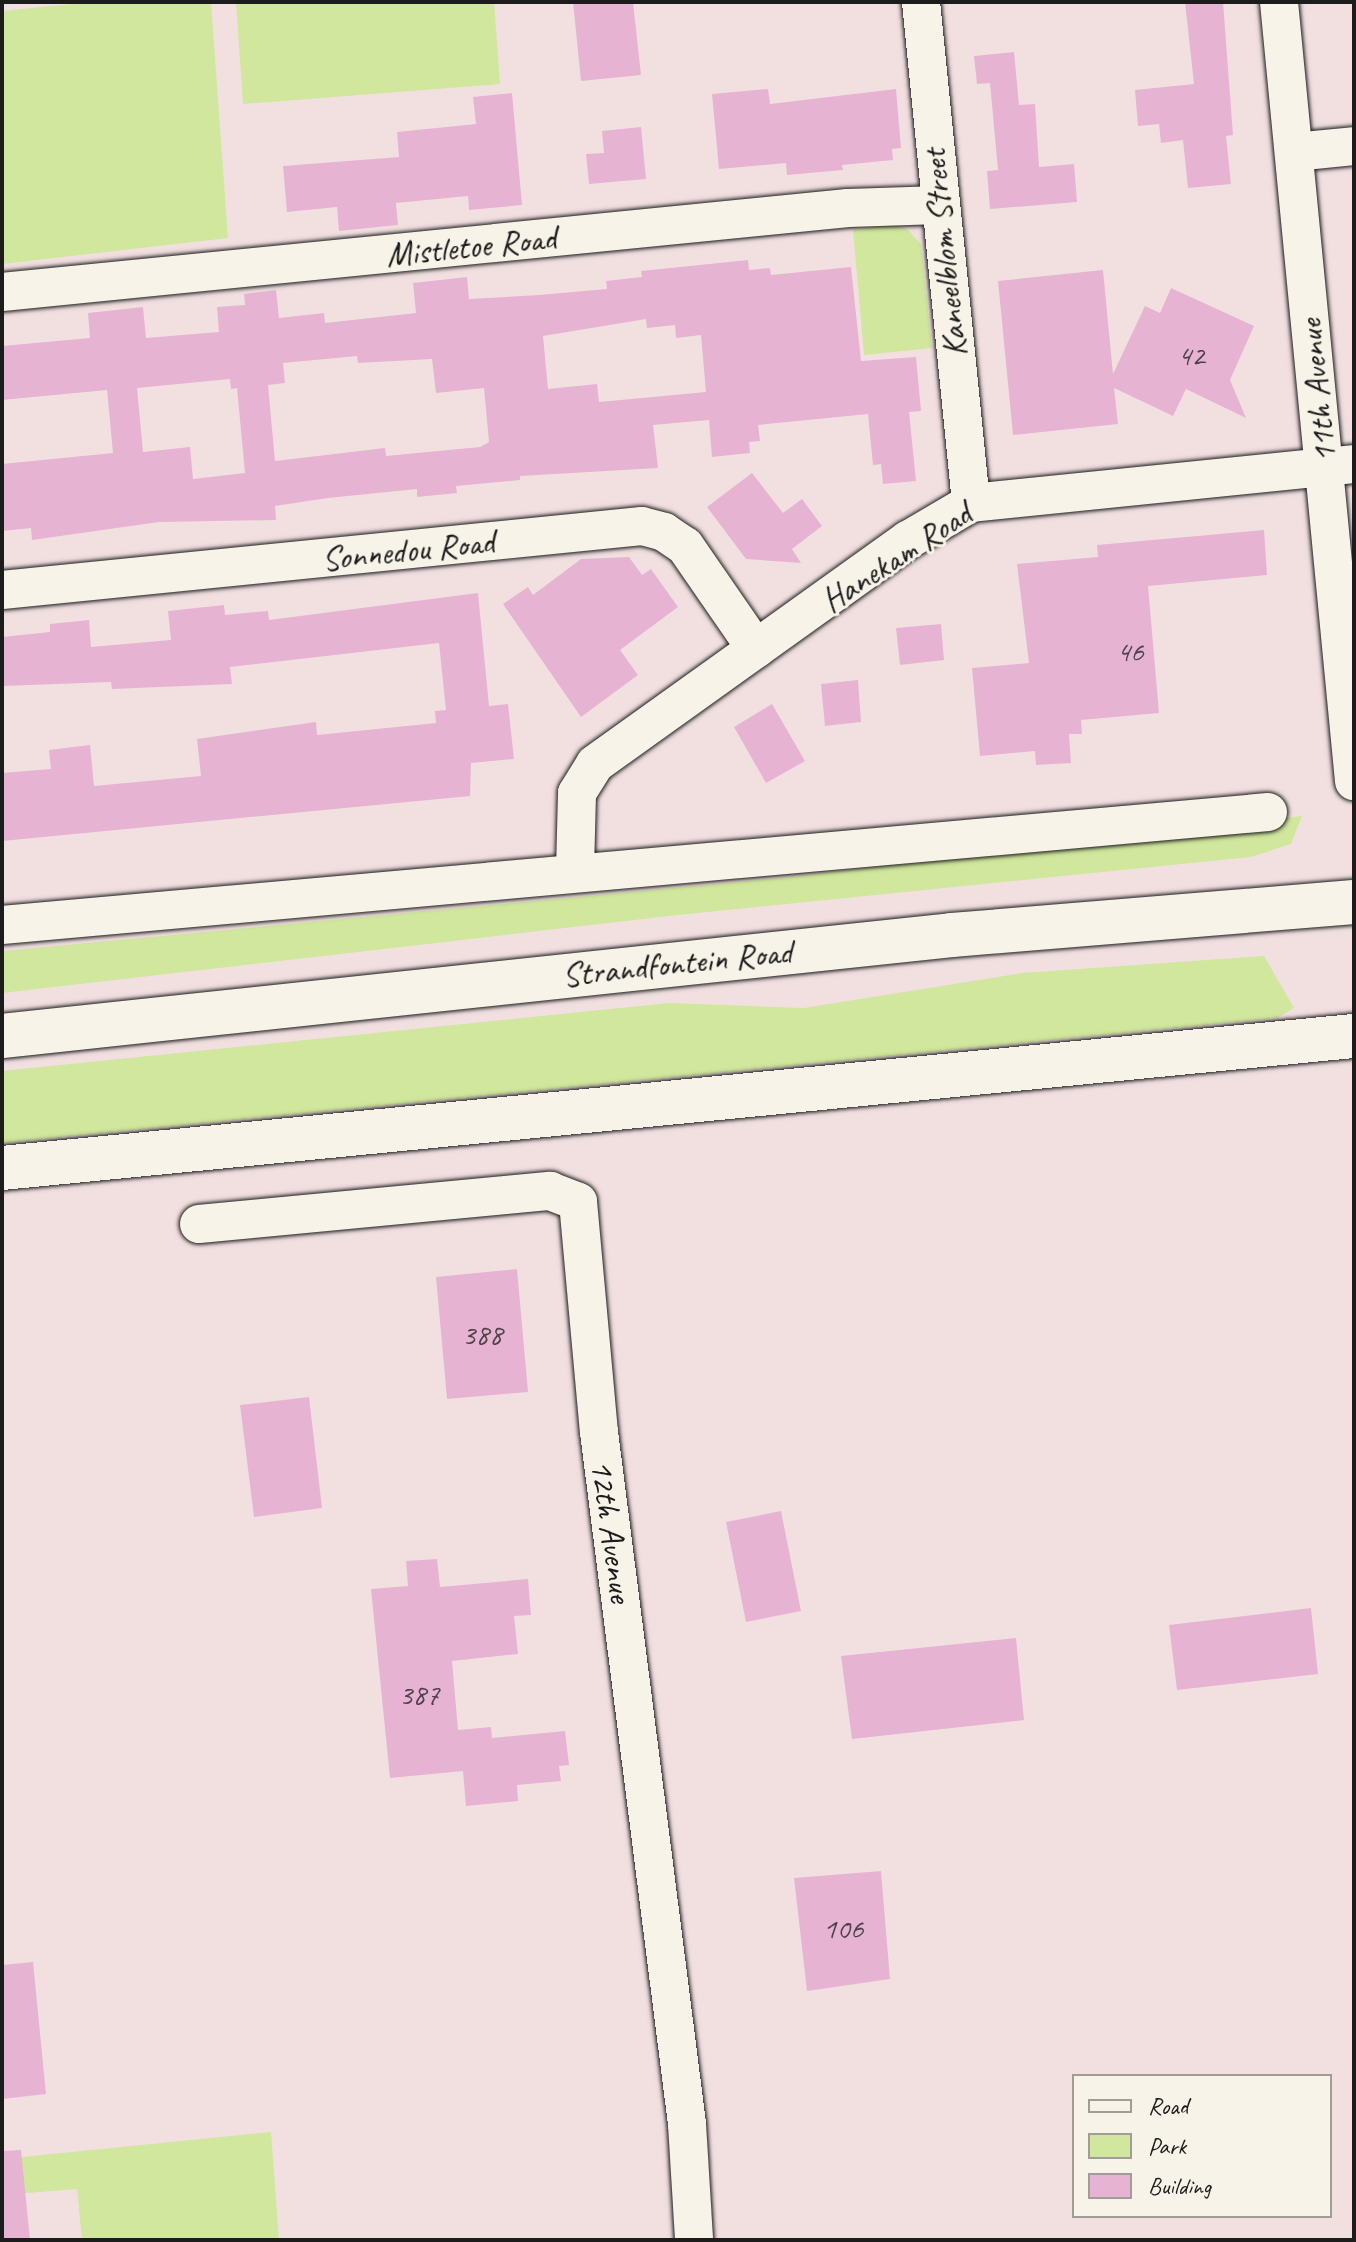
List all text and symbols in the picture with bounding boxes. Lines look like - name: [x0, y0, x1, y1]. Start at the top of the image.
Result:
- street label: Kaneelblom Street: [913, 147, 975, 359]
- street label: Mistletoe Road: [384, 217, 558, 275]
- street label: 11th Avenue: [1289, 317, 1345, 465]
- house number: 42: [1178, 337, 1204, 373]
- street label: Hanekam Road: [813, 493, 979, 621]
- street label: Sonnedou Road: [320, 521, 496, 579]
- house number: 46: [1117, 633, 1143, 669]
- street label: Strandfontein Road: [560, 931, 794, 995]
- house number: 388: [462, 1316, 502, 1352]
- street label: 12th Avenue: [582, 1457, 642, 1605]
- house number: 387: [399, 1676, 439, 1712]
- house number: 106: [823, 1910, 863, 1946]
- legend: [1072, 2074, 1332, 2218]
- text: Road: [1148, 2091, 1188, 2121]
- text: Park: [1148, 2131, 1186, 2161]
- text: Building: [1148, 2171, 1211, 2201]

